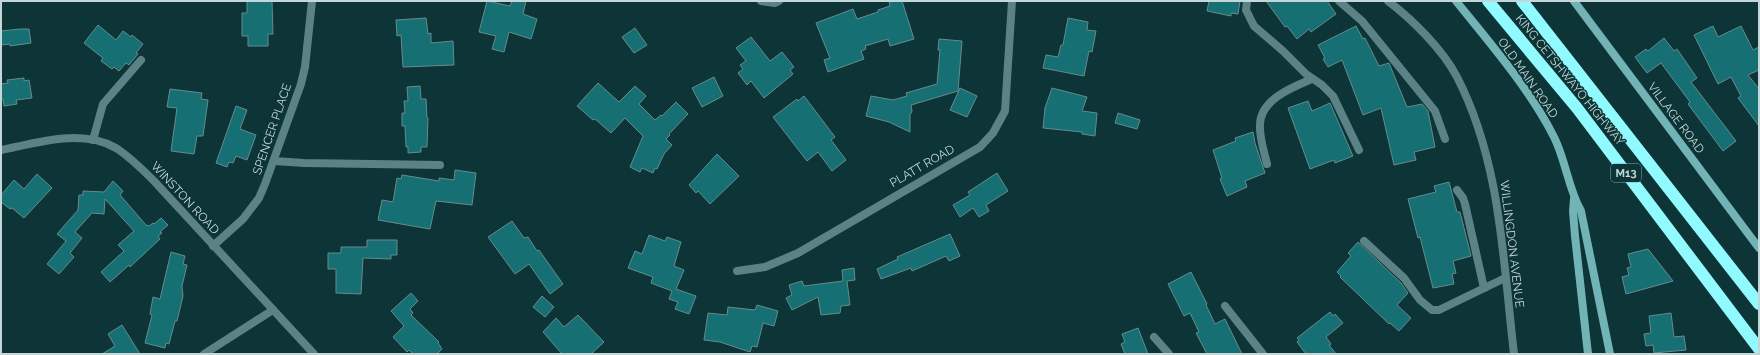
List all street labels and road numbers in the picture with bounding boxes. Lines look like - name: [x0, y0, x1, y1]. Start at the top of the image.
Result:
- street label: KING CETSHWAYO HIGHWAY: [1513, 11, 1627, 149]
- street label: OLD MAIN ROAD: [1495, 35, 1561, 121]
- street label: VILLAGE ROAD: [1645, 80, 1707, 157]
- street label: SPENCER PLACE: [250, 82, 294, 176]
- street label: PLATT ROAD: [887, 142, 957, 190]
- street label: WINSTON ROAD: [148, 159, 222, 237]
- road number: M13: [1611, 164, 1641, 182]
- street label: WILLINGDON AVENUE: [1497, 179, 1527, 309]

